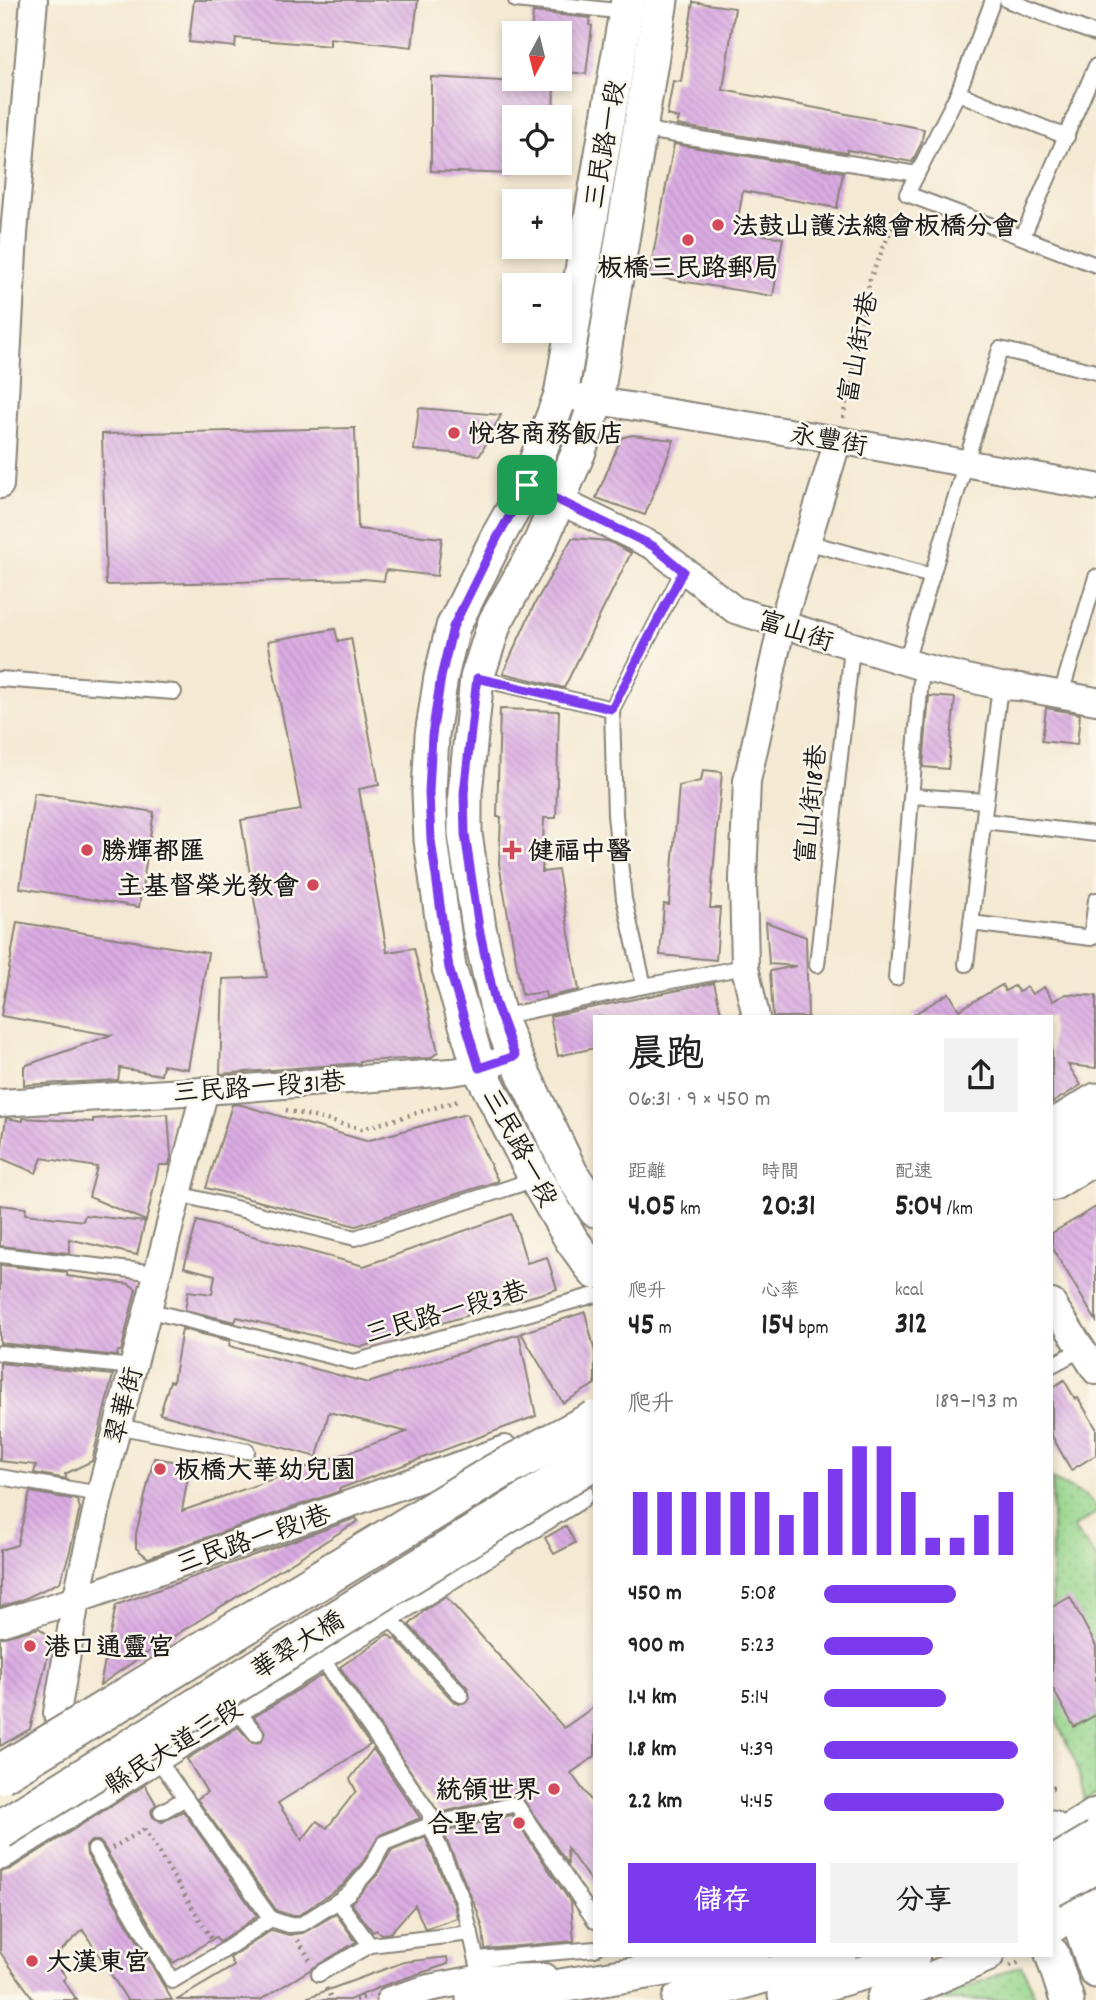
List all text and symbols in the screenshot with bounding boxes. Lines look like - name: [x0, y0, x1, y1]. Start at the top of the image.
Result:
- north arrow: [502, 21, 572, 91]
- map controls: [502, 21, 572, 343]
- street label: 三民路一段: [578, 77, 637, 212]
- button: locate: [502, 105, 572, 175]
- button: +: [502, 189, 572, 259]
- place label: 法鼓山護法總會板橋分會: [732, 210, 1018, 247]
- marker: 法鼓山護法總會板橋分會: [710, 217, 726, 233]
- marker: 板橋三民路郵局: [680, 232, 696, 248]
- place label: 板橋三民路郵局: [597, 252, 779, 289]
- button: −: [502, 273, 572, 343]
- street label: 富山街7巷: [831, 288, 889, 407]
- street label: 永豐街: [787, 417, 870, 467]
- place label: 悅客商務飯店: [468, 418, 624, 455]
- marker: 悅客商務飯店: [446, 425, 462, 441]
- pin: [497, 455, 557, 515]
- icon: arrive: [508, 466, 546, 504]
- street label: 富山街: [752, 604, 838, 663]
- street label: 富山街18巷: [789, 743, 838, 866]
- place label: 勝輝都匯: [101, 835, 205, 872]
- place label: 健福中醫: [528, 835, 632, 872]
- marker: 健福中醫: [502, 840, 522, 860]
- marker: 勝輝都匯: [79, 842, 95, 858]
- place label: 主基督榮光教會: [117, 870, 299, 907]
- marker: 主基督榮光教會: [305, 877, 321, 893]
- text: 晨跑: [628, 1030, 704, 1085]
- button: share: [944, 1038, 1018, 1112]
- street label: 三民路一段31巷: [172, 1065, 347, 1114]
- street label: 三民路一段: [471, 1083, 565, 1215]
- text: 06:31 · 9 × 450 m: [628, 1084, 771, 1117]
- text: 距離: [628, 1160, 666, 1187]
- text: 時間: [761, 1160, 799, 1187]
- text: 配速: [895, 1160, 933, 1187]
- text: 4.05: [628, 1187, 676, 1230]
- text: 20:31: [761, 1187, 816, 1230]
- text: 5:04: [895, 1187, 942, 1230]
- text: km: [676, 1197, 701, 1224]
- text: /km: [942, 1197, 973, 1224]
- street label: 三民路一段3巷: [361, 1273, 533, 1355]
- text: kcal: [895, 1278, 924, 1305]
- text: 爬升: [628, 1279, 666, 1306]
- text: 心率: [761, 1279, 799, 1306]
- text: 312: [895, 1305, 928, 1348]
- text: 45: [628, 1306, 654, 1349]
- text: 154: [761, 1306, 794, 1349]
- text: m: [654, 1316, 672, 1343]
- text: bpm: [794, 1316, 829, 1343]
- street label: 翠華街: [98, 1363, 154, 1448]
- text: 189–193 m: [935, 1386, 1018, 1419]
- text: 爬升: [628, 1389, 674, 1422]
- place label: 板橋大華幼兒園: [174, 1454, 356, 1491]
- marker: 板橋大華幼兒園: [152, 1461, 168, 1477]
- street label: 三民路一段1巷: [172, 1497, 337, 1585]
- text: 450 m: [628, 1578, 682, 1611]
- text: 5:08: [740, 1578, 776, 1611]
- street label: 華翠大橋: [245, 1604, 353, 1690]
- text: 900 m: [628, 1630, 685, 1663]
- text: 5:23: [740, 1630, 775, 1663]
- place label: 港口通靈宮: [44, 1631, 174, 1668]
- marker: 港口通靈宮: [22, 1638, 38, 1654]
- text: 1.4 km: [628, 1682, 677, 1715]
- text: 5:14: [740, 1682, 769, 1715]
- street label: 縣民大道三段: [99, 1692, 251, 1806]
- text: 1.8 km: [628, 1734, 677, 1767]
- text: 4:39: [740, 1734, 774, 1767]
- place label: 統領世界: [436, 1774, 540, 1811]
- marker: 統領世界: [546, 1781, 562, 1797]
- text: 2.2 km: [628, 1786, 682, 1819]
- text: 4:45: [740, 1786, 774, 1819]
- place label: 合聖宮: [427, 1808, 505, 1845]
- marker: 合聖宮: [511, 1815, 527, 1831]
- button: 儲存: [628, 1863, 816, 1943]
- button: 分享: [830, 1863, 1018, 1943]
- place label: 大漢東宮: [46, 1946, 150, 1983]
- marker: 大漢東宮: [24, 1953, 40, 1969]

